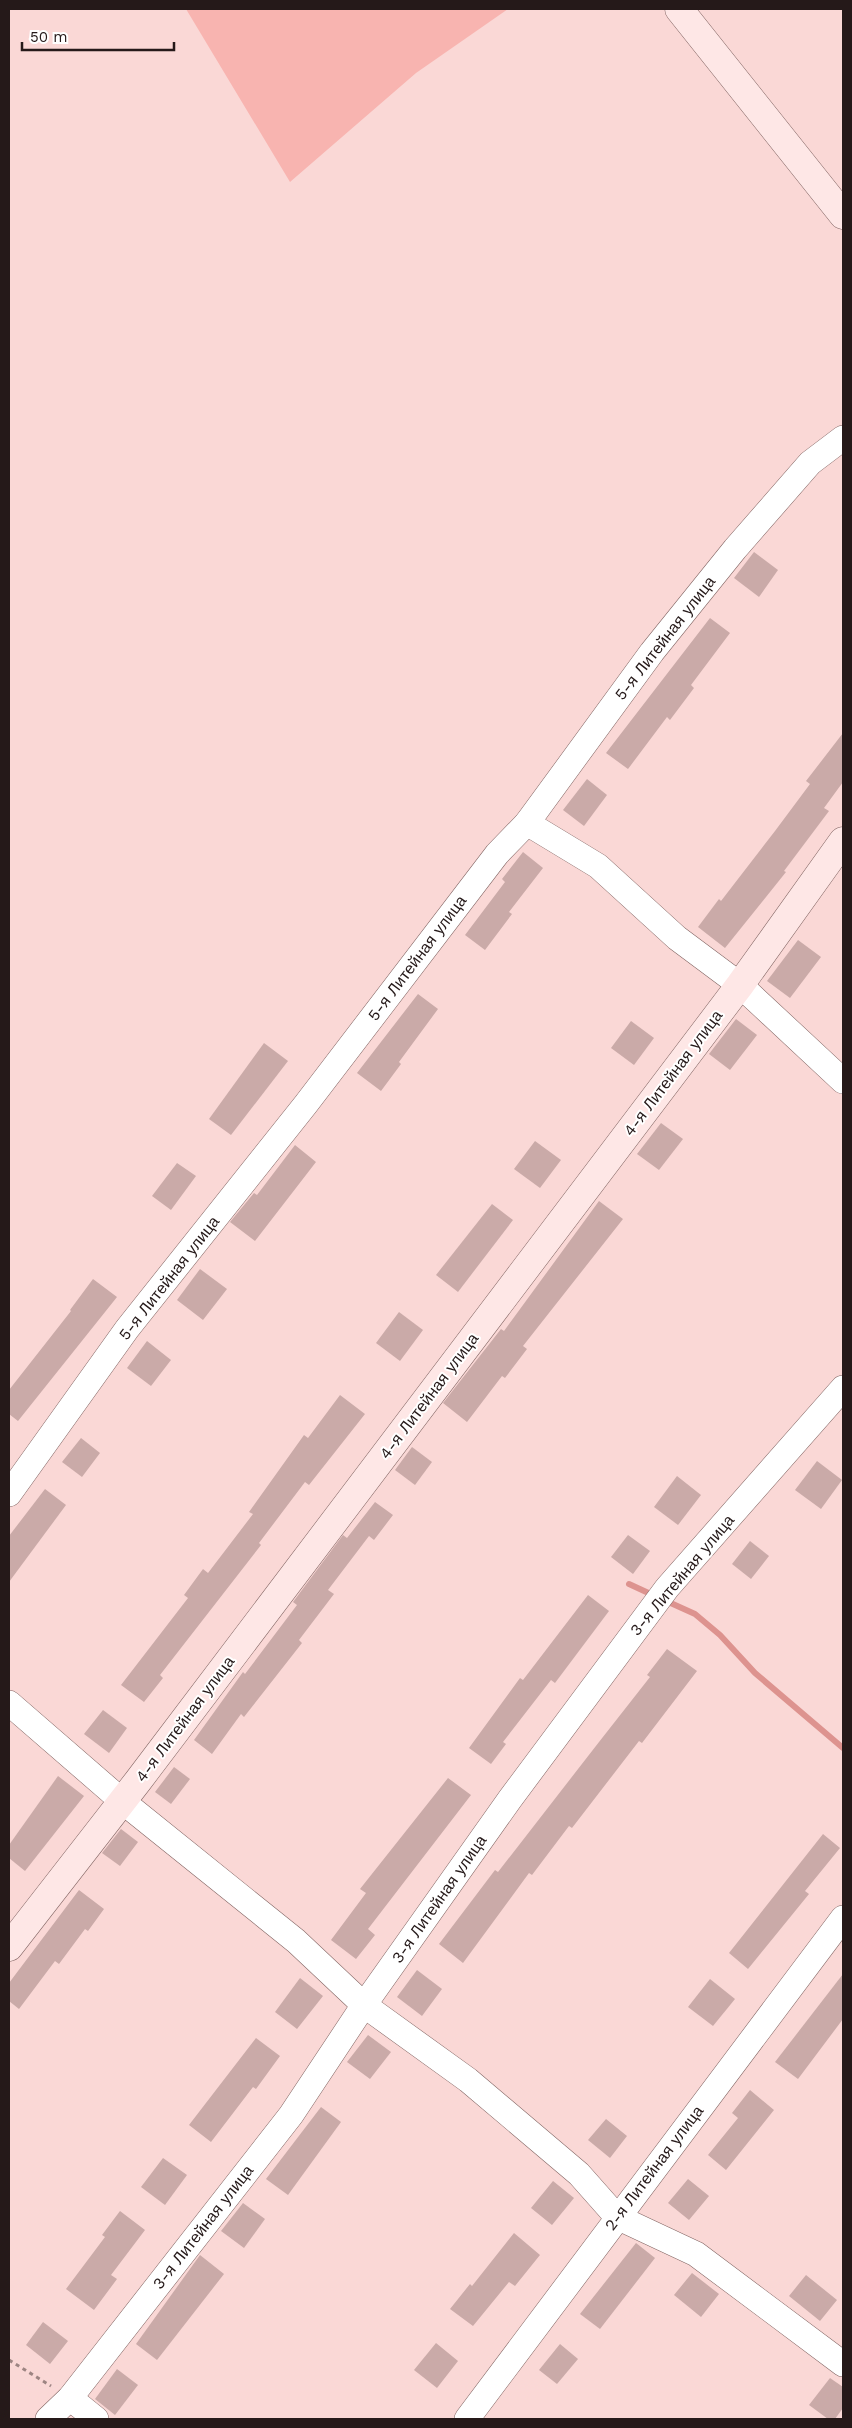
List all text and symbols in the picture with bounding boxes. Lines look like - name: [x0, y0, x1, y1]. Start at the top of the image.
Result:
- scale bar: [22, 20, 175, 52]
- text: 50 m: [30, 28, 67, 46]
- street label: 5-я Литейная улица: [611, 572, 719, 704]
- street label: 5-я Литейная улица: [364, 892, 470, 1024]
- street label: 4-я Литейная улица: [620, 1006, 726, 1140]
- street label: 5-я Литейная улица: [115, 1212, 223, 1344]
- street label: 4-я Литейная улица: [376, 1329, 482, 1463]
- street label: 3-я Литейная улица: [626, 1511, 738, 1639]
- street label: 4-я Литейная улица: [132, 1652, 238, 1786]
- street label: 3-я Литейная улица: [388, 1831, 490, 1967]
- street label: 2-я Литейная улица: [601, 2102, 707, 2234]
- street label: 3-я Литейная улица: [149, 2161, 257, 2293]

